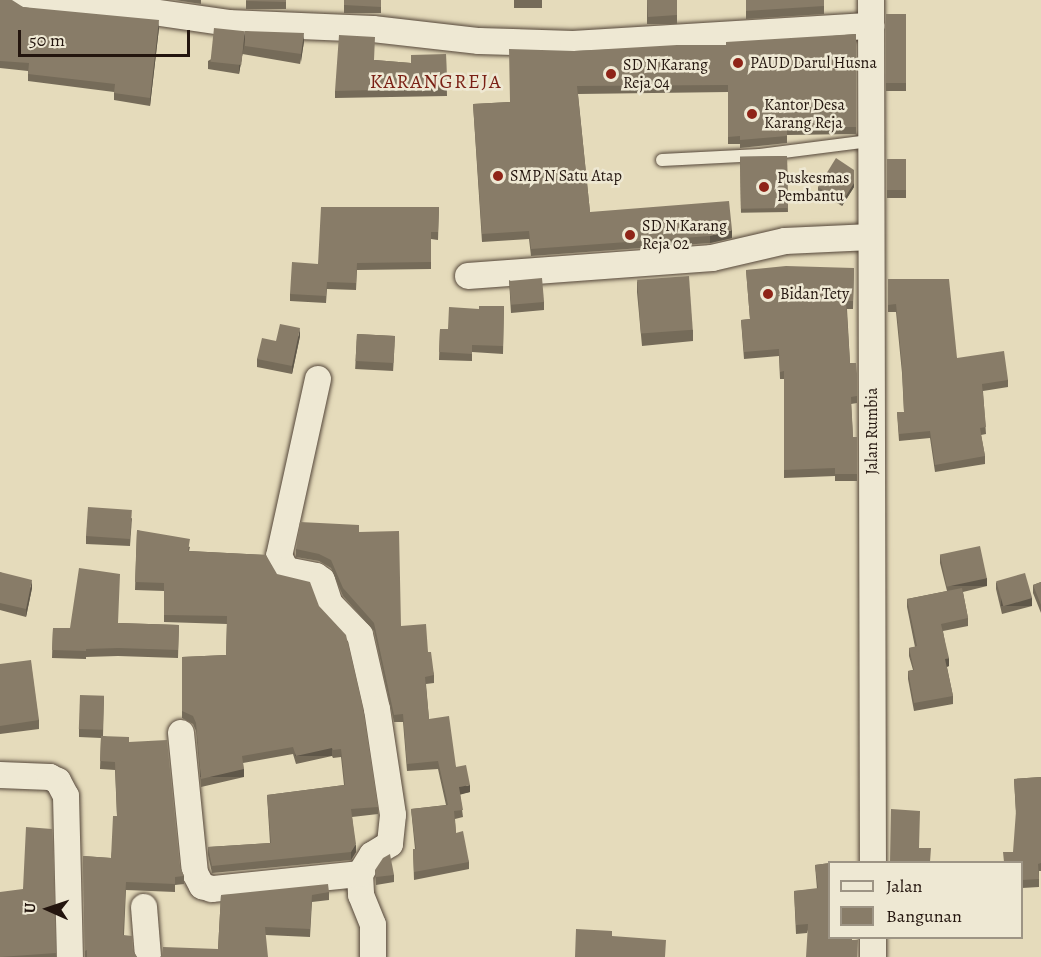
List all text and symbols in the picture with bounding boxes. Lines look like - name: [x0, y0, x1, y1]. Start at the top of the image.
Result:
- scale bar: [21, 18, 194, 56]
- text: 50 m: [29, 28, 65, 52]
- place label: PAUD Darul Husna: [750, 53, 877, 73]
- place label: SD N Karang Reja 04: [623, 55, 708, 93]
- marker: PAUD Darul Husna: [731, 56, 745, 70]
- marker: SD N Karang Reja 04: [604, 67, 618, 81]
- district label: KARANGREJA: [370, 69, 502, 93]
- place label: Kantor Desa Karang Reja: [764, 95, 845, 133]
- marker: Kantor Desa Karang Reja: [745, 107, 759, 121]
- place label: SMP N Satu Atap: [510, 166, 622, 186]
- place label: Puskesmas Pembantu: [777, 168, 849, 206]
- marker: SMP N Satu Atap: [491, 169, 505, 183]
- marker: Puskesmas Pembantu: [755, 178, 773, 196]
- place label: SD N Karang Reja 02: [642, 216, 727, 254]
- marker: SD N Karang Reja 02: [623, 228, 637, 242]
- place label: Bidan Tety: [780, 284, 849, 304]
- marker: Bidan Tety: [761, 287, 775, 301]
- street label: Jalan Rumbia: [862, 388, 882, 474]
- legend: [828, 861, 1023, 939]
- text: Jalan: [886, 874, 922, 898]
- north arrow: [18, 879, 78, 939]
- text: U: [19, 902, 41, 914]
- text: Bangunan: [886, 904, 962, 928]

